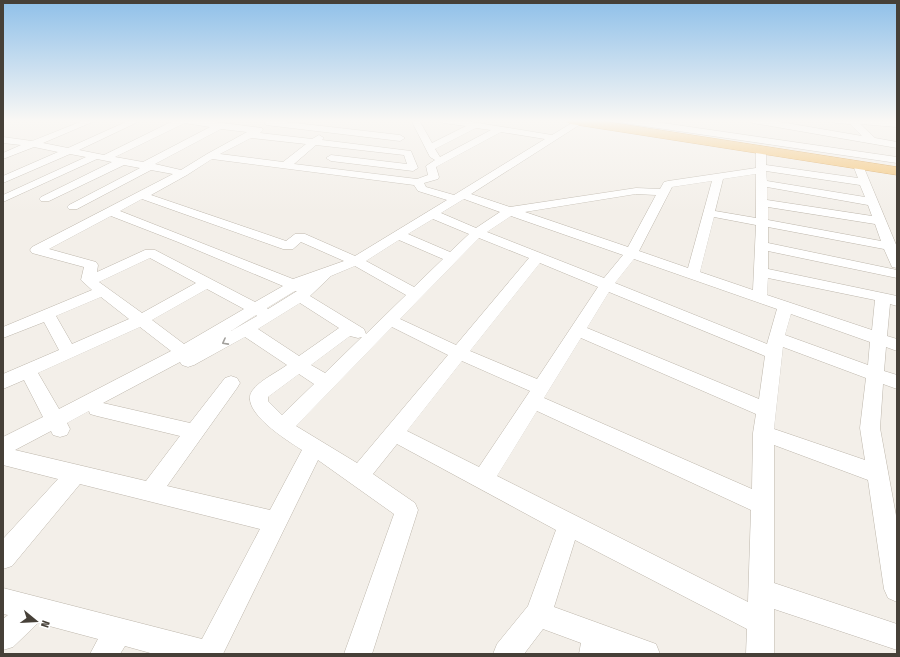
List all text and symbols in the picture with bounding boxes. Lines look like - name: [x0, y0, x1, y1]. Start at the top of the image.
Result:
- one-way arrow: [221, 337, 229, 344]
- north arrow: [16, 601, 56, 641]
- text: N: [38, 619, 52, 629]

